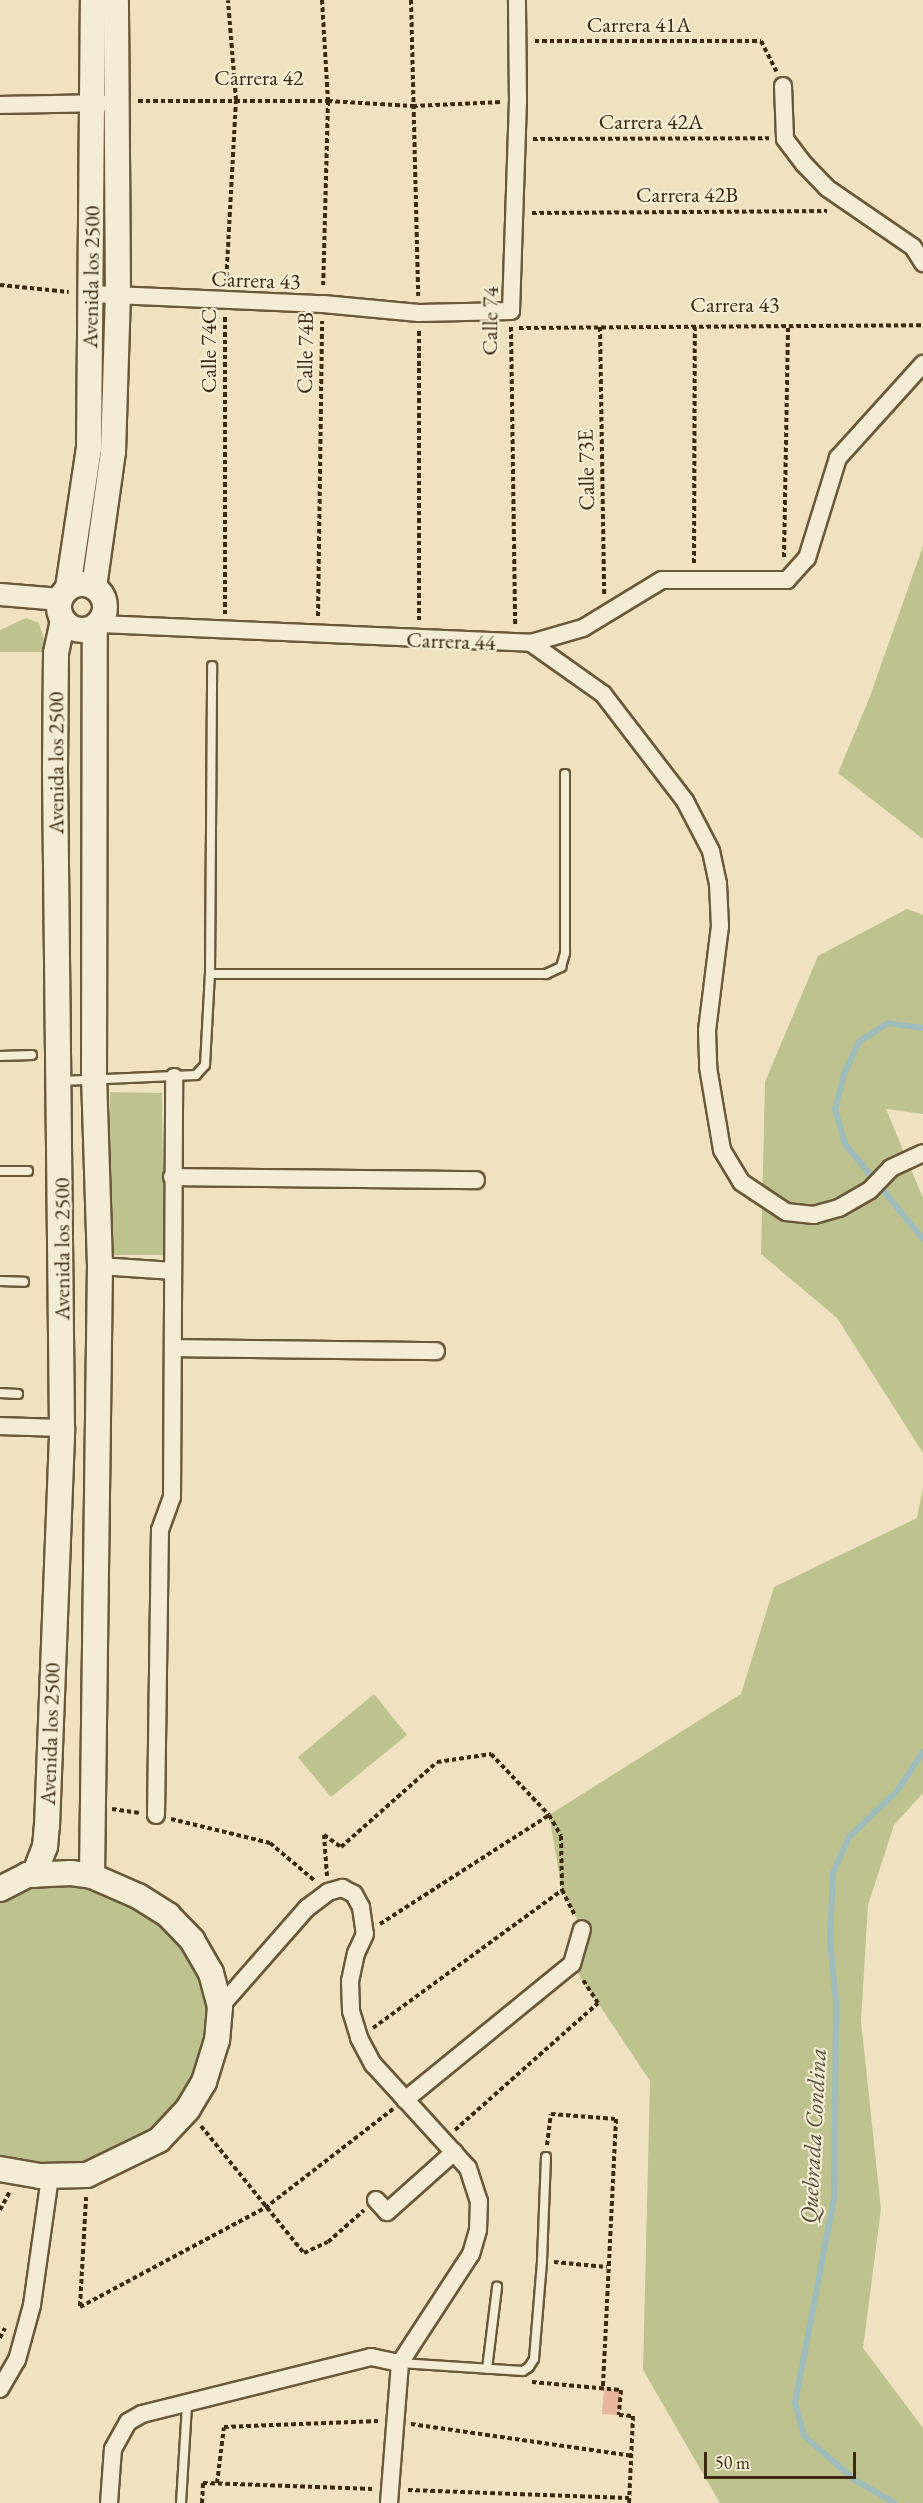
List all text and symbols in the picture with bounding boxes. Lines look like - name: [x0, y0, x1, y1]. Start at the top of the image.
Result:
- street label: Carrera 41A: [587, 12, 691, 38]
- street label: Carrera 42: [214, 65, 304, 91]
- street label: Carrera 42A: [599, 109, 703, 135]
- street label: Carrera 42B: [636, 182, 738, 208]
- street label: Avenida los 2500: [77, 205, 105, 349]
- street label: Carrera 43: [211, 265, 301, 295]
- street label: Calle 74: [476, 286, 504, 356]
- street label: Carrera 43: [690, 292, 780, 318]
- street label: Calle 74C: [196, 309, 222, 393]
- street label: Calle 74B: [291, 312, 319, 394]
- street label: Calle 73E: [572, 429, 600, 511]
- street label: Carrera 44: [406, 626, 496, 656]
- street label: Avenida los 2500: [43, 692, 69, 834]
- street label: Avenida los 2500: [49, 1178, 75, 1320]
- street label: Avenida los 2500: [34, 1662, 66, 1806]
- water label: Quebrada Condina: [794, 2047, 832, 2225]
- scale bar: [707, 2440, 858, 2478]
- text: 50 m: [715, 2451, 750, 2474]

